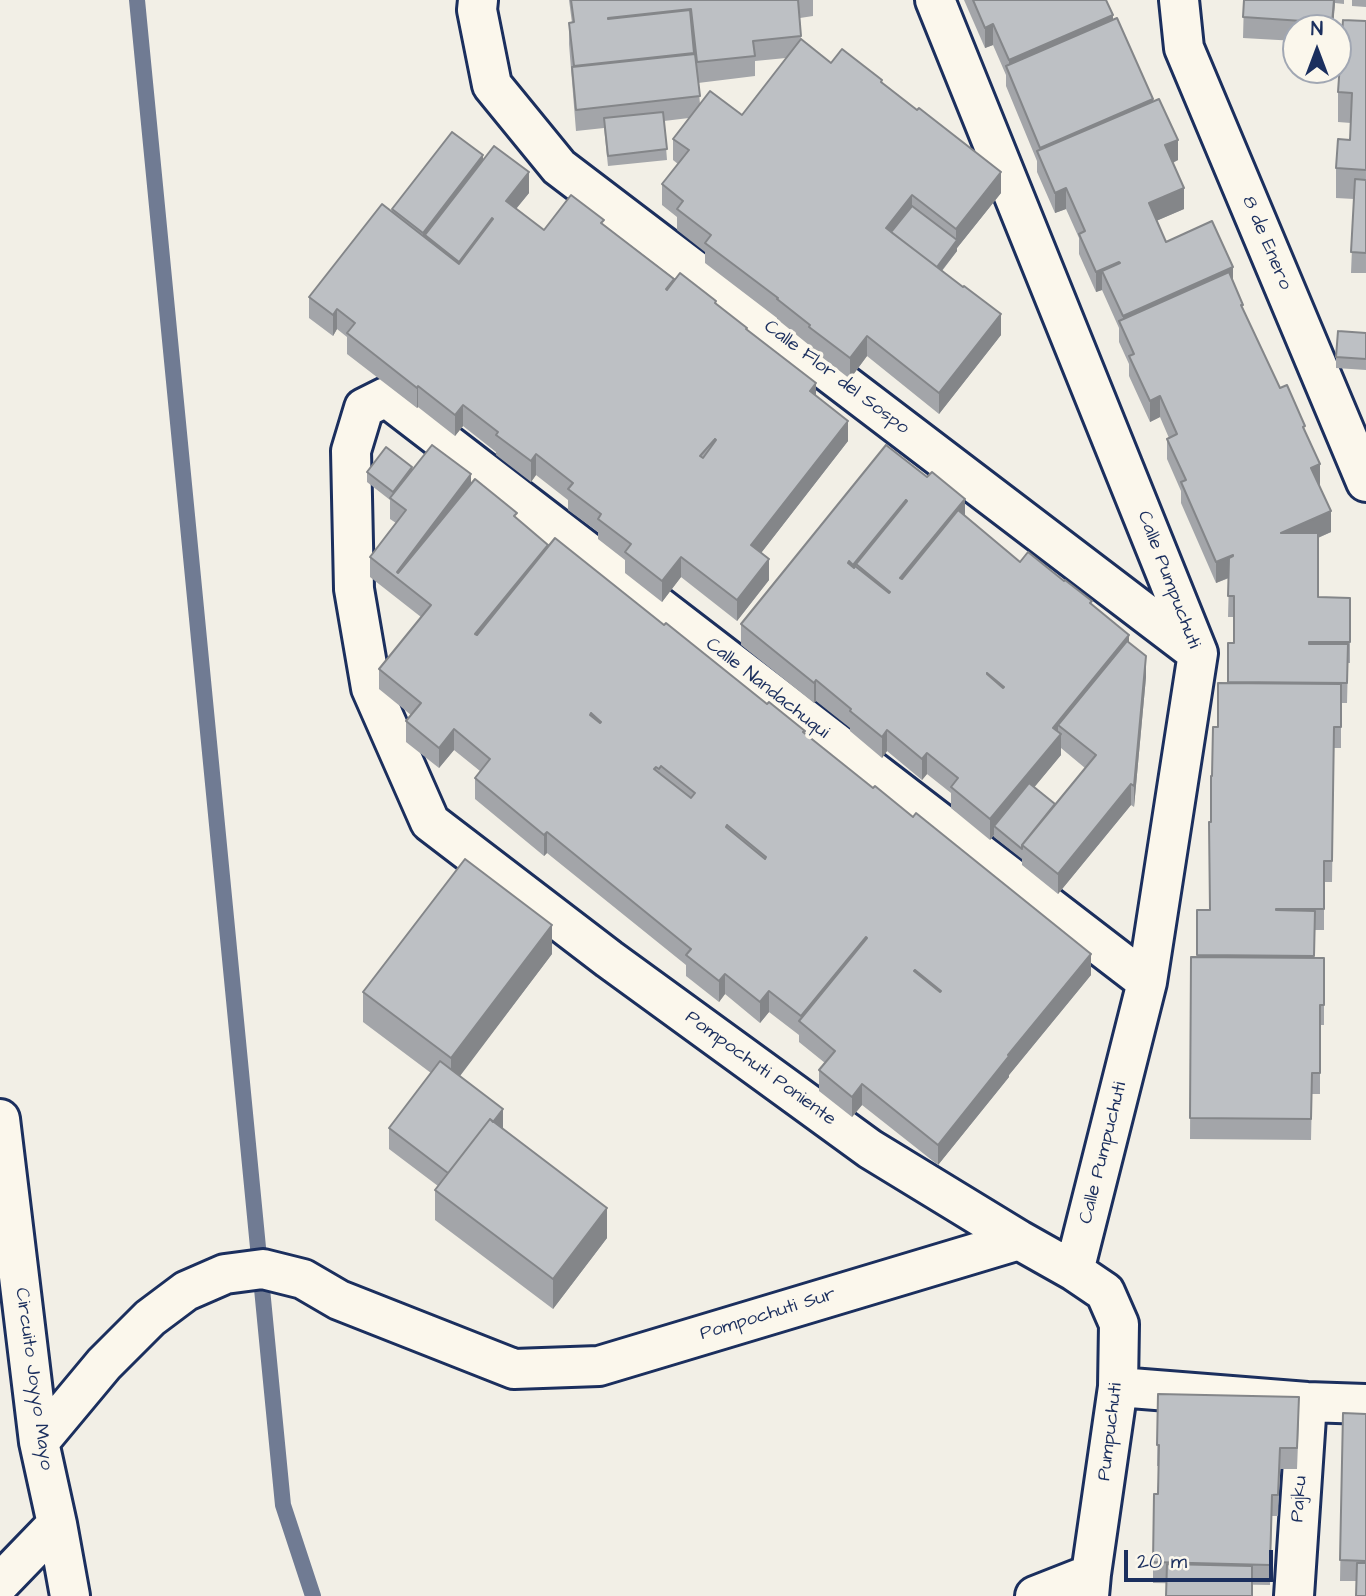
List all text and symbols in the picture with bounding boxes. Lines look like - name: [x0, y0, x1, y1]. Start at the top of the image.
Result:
- north arrow: [1282, 14, 1352, 84]
- text: N: [1311, 16, 1323, 43]
- street label: 8 de Enero: [1236, 193, 1296, 293]
- street label: Calle Flor del Sospo: [759, 316, 913, 440]
- street label: Calle Pumpuchuti: [1131, 508, 1205, 652]
- street label: Calle Nandachuqui: [701, 634, 833, 744]
- street label: Pompochuti Poniente: [680, 1007, 840, 1131]
- street label: Calle Pumpuchuti: [1075, 1080, 1133, 1226]
- street label: Pompochuti Sur: [698, 1284, 838, 1346]
- street label: Circuito Joyyo Mayo: [9, 1286, 57, 1472]
- street label: Pumpuchuti: [1094, 1382, 1128, 1482]
- street label: Pajku: [1287, 1475, 1313, 1523]
- scale bar: [1128, 1536, 1277, 1580]
- text: 20 m: [1137, 1547, 1187, 1576]

